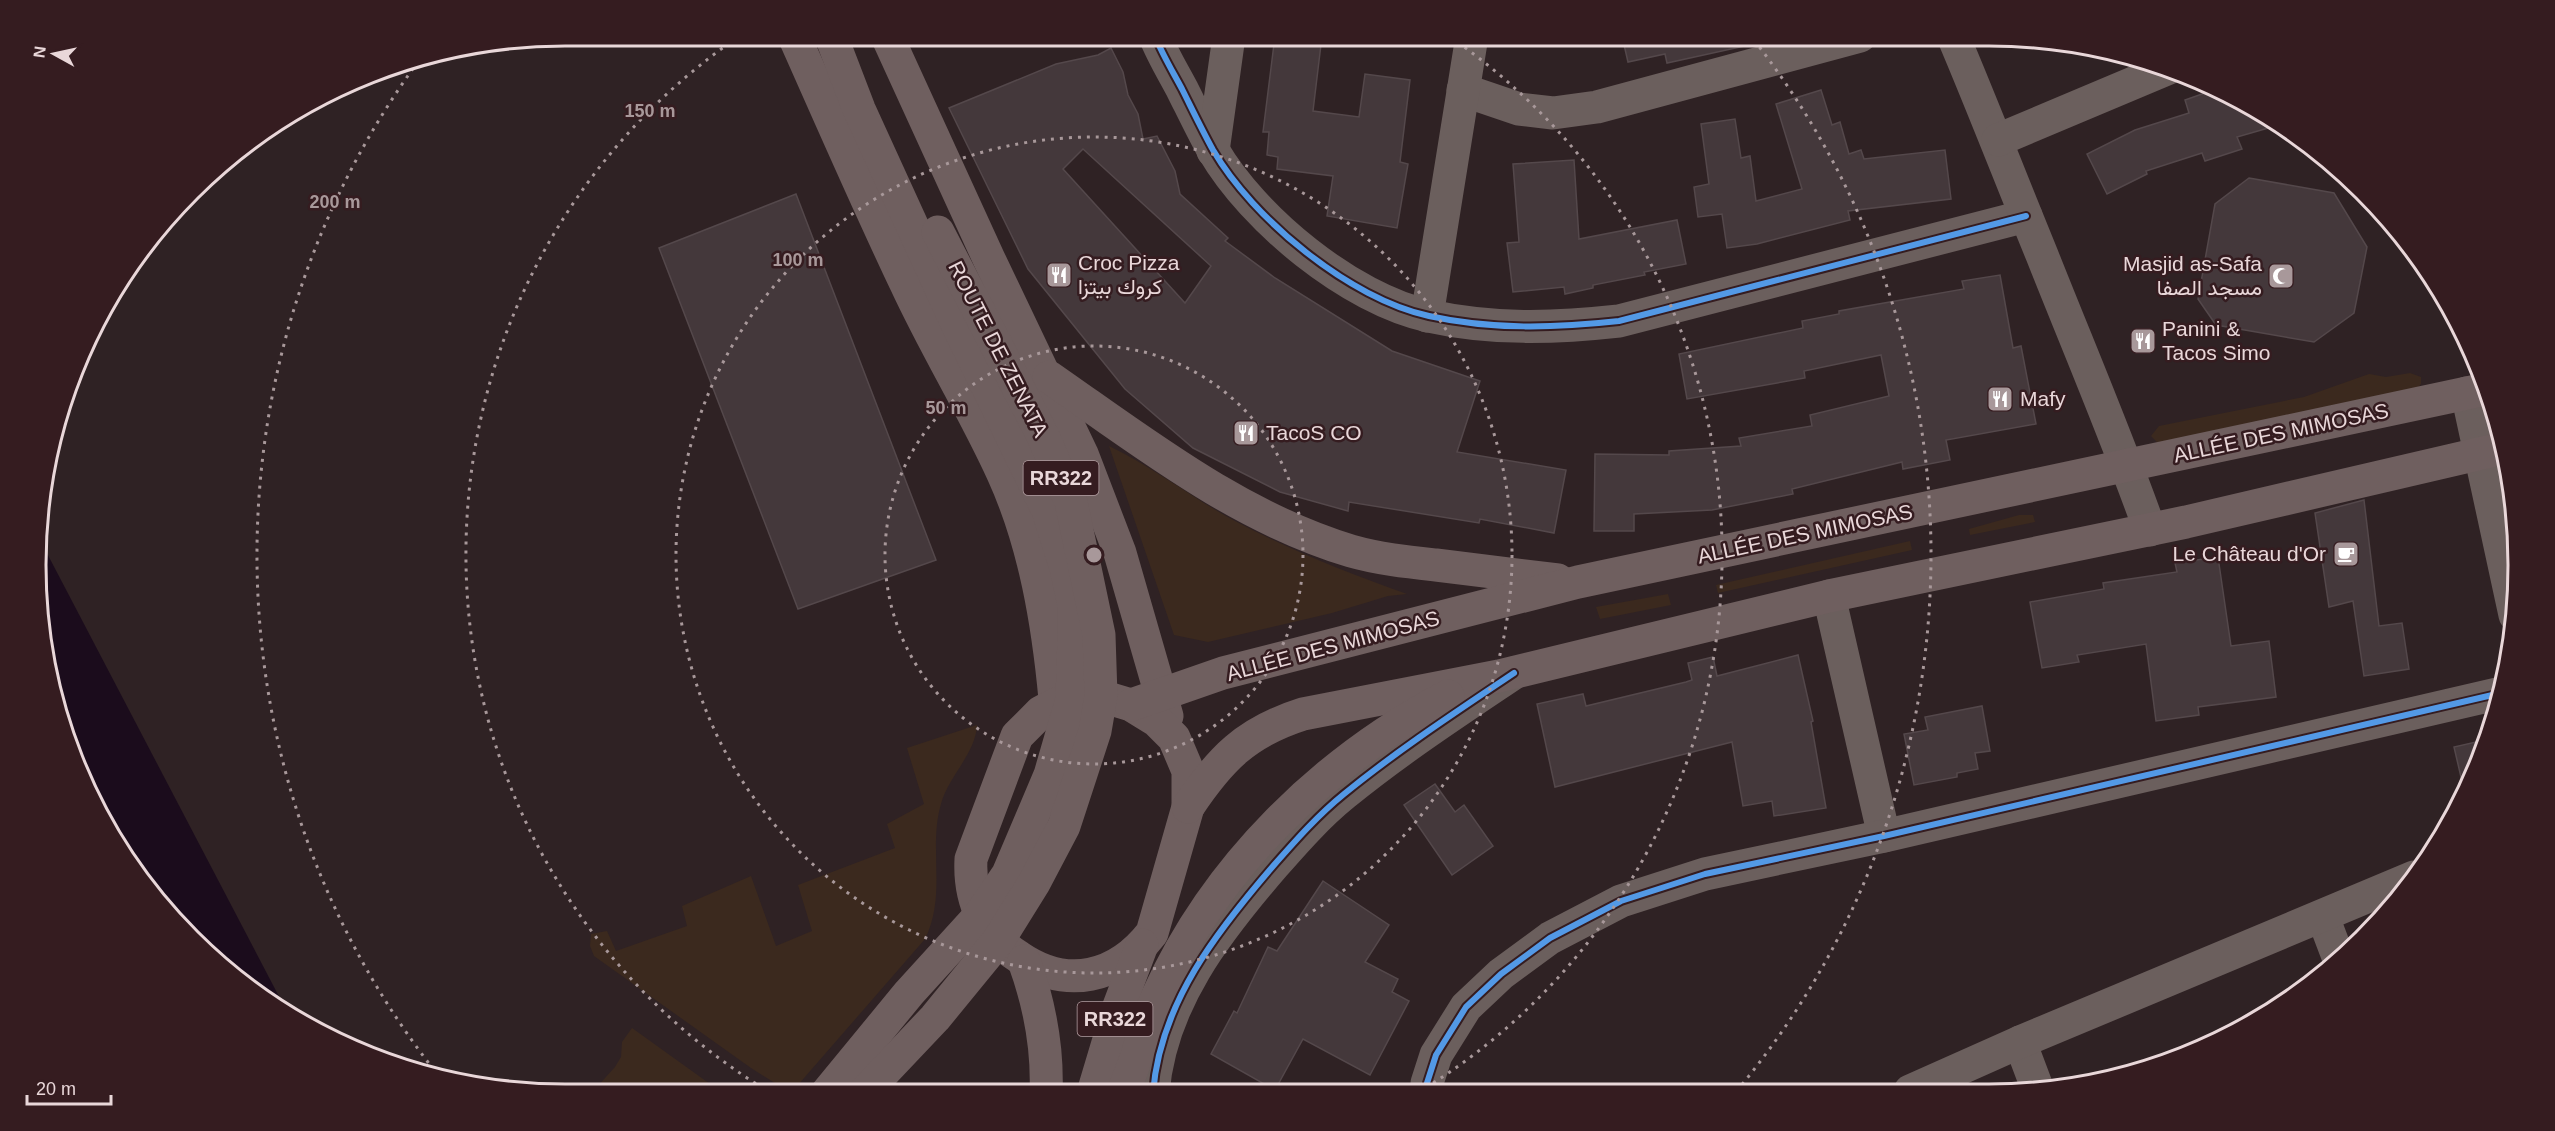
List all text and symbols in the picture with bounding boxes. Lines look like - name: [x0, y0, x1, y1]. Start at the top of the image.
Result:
- north arrow: [24, 24, 84, 84]
- text: N: [30, 45, 49, 59]
- text: 150 m: [624, 101, 676, 121]
- text: 200 m: [309, 192, 361, 212]
- text: 100 m: [772, 250, 824, 270]
- place label: Croc Pizza كروك بيتزا: [1078, 251, 1180, 300]
- place label: Masjid as-Safa مسجد الصفا: [2123, 252, 2262, 300]
- street label: ROUTE DE ZENATA: [944, 257, 1053, 440]
- restaurant icon: Croc Pizza كروك بيتزا: [1044, 260, 1074, 290]
- mosque icon: Masjid as-Safa مسجد الصفا: [2266, 261, 2296, 291]
- place label: Panini & Tacos Simo: [2162, 317, 2271, 364]
- restaurant icon: Panini & Tacos Simo: [2128, 326, 2158, 356]
- restaurant icon: Mafy: [1985, 384, 2015, 414]
- place label: Mafy: [2020, 387, 2066, 410]
- text: 50 m: [925, 398, 967, 418]
- street label: ALLÉE DES MIMOSAS: [2171, 398, 2391, 467]
- restaurant icon: TacoS CO: [1231, 418, 1261, 448]
- place label: TacoS CO: [1266, 421, 1362, 444]
- road number: RR322: [1024, 461, 1098, 495]
- street label: ALLÉE DES MIMOSAS: [1695, 499, 1915, 568]
- cafe icon: Le Château d'Or: [2331, 539, 2361, 569]
- place label: Le Château d'Or: [2173, 542, 2326, 565]
- centre of rings: [1084, 545, 1104, 565]
- street label: ALLÉE DES MIMOSAS: [1224, 606, 1442, 685]
- road number: RR322: [1078, 1002, 1152, 1036]
- scale bar: [27, 1068, 111, 1106]
- text: 20 m: [36, 1079, 76, 1099]

